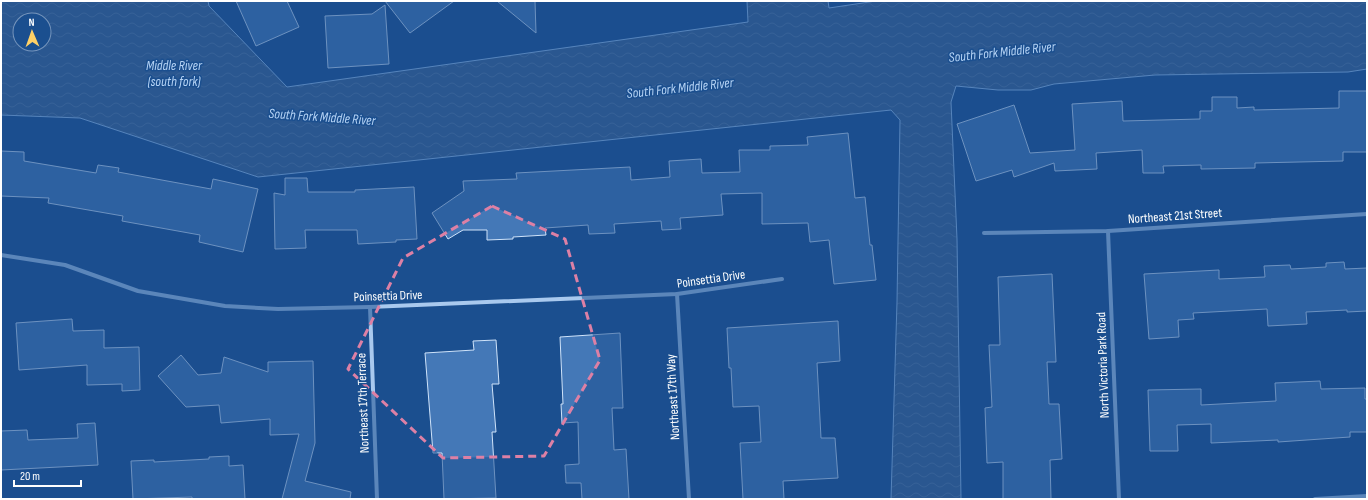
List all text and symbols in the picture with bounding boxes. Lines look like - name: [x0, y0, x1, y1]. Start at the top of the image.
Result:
- north arrow: [12, 12, 52, 52]
- text: N: [29, 16, 35, 29]
- water label: South Fork Middle River: [948, 38, 1057, 66]
- water label: Middle River (south fork): [146, 57, 203, 90]
- water label: South Fork Middle River: [626, 74, 735, 102]
- water label: South Fork Middle River: [268, 105, 377, 129]
- street label: Northeast 21st Street: [1127, 205, 1223, 227]
- street label: Poinsettia Drive: [676, 266, 746, 292]
- street label: Poinsettia Drive: [353, 287, 423, 305]
- street label: North Victoria Park Road: [1093, 312, 1113, 418]
- street label: Northeast 17th Terrace: [353, 353, 373, 453]
- street label: Northeast 17th Way: [663, 354, 683, 440]
- scale bar: [14, 462, 81, 488]
- text: 20 m: [20, 469, 40, 484]

